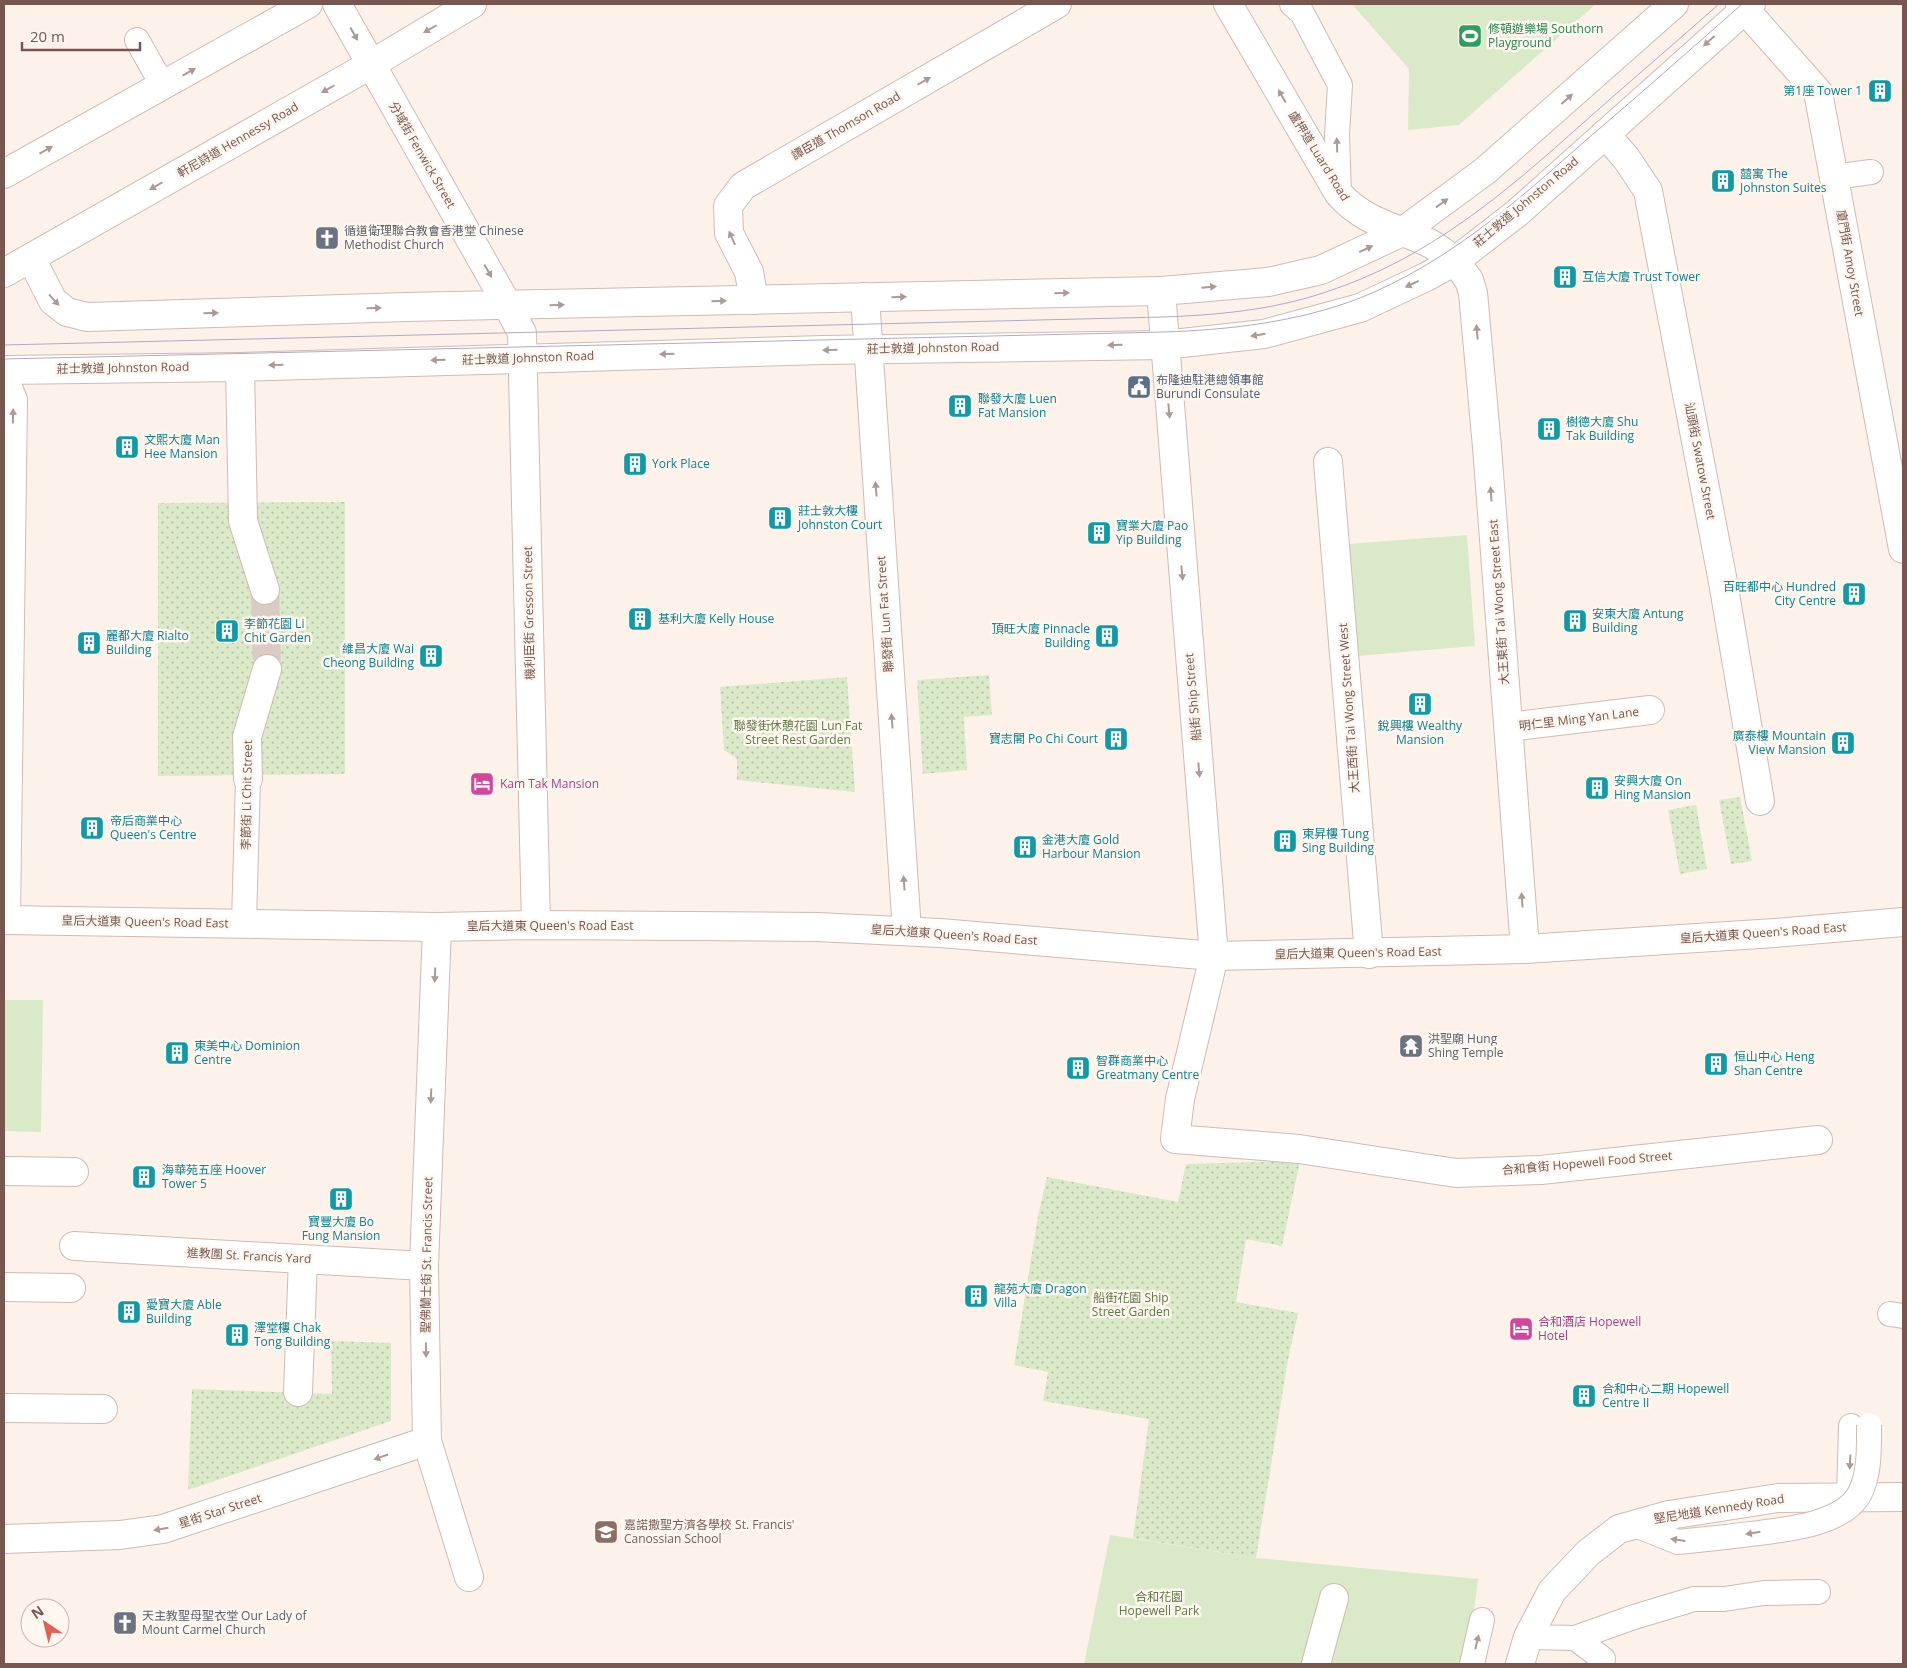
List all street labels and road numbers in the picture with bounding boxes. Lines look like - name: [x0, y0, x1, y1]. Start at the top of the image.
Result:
- street label: 譚臣道 Thomson Road: [788, 87, 903, 164]
- street label: 軒尼詩道 Hennessy Road: [174, 98, 301, 181]
- street label: 分域街 Fenwick Street: [385, 98, 460, 211]
- street label: 盧押道 Luard Road: [1285, 107, 1354, 204]
- street label: 莊士敦道 Johnston Road: [1469, 152, 1582, 251]
- street label: 廈門街 Amoy Street: [1833, 208, 1868, 317]
- street label: 莊士敦道 Johnston Road: [867, 338, 999, 357]
- street label: 莊士敦道 Johnston Road: [461, 347, 595, 368]
- street label: 莊士敦道 Johnston Road: [57, 358, 189, 377]
- street label: 汕頭街 Swatow Street: [1681, 401, 1720, 521]
- street label: 大王東街 Tai Wong Street East: [1484, 519, 1513, 685]
- street label: 機利臣街 Gresson Street: [519, 546, 538, 680]
- street label: 聯發街 Lun Fat Street: [872, 555, 897, 673]
- street label: 大王西街 Tai Wong Street West: [1334, 623, 1363, 794]
- street label: 船街 Ship Street: [1180, 652, 1205, 742]
- street label: 明仁里 Ming Yan Lane: [1518, 703, 1640, 734]
- street label: 李節街 Li Chit Street: [237, 740, 256, 850]
- street label: 皇后大道東 Queen's Road East: [61, 912, 229, 931]
- street label: 皇后大道東 Queen's Road East: [466, 917, 634, 934]
- street label: 皇后大道東 Queen's Road East: [1679, 918, 1847, 947]
- street label: 皇后大道東 Queen's Road East: [870, 920, 1038, 949]
- street label: 皇后大道東 Queen's Road East: [1274, 943, 1442, 962]
- street label: 合和食街 Hopewell Food Street: [1501, 1147, 1673, 1178]
- street label: 聖佛蘭士街 St. Francis Street: [417, 1177, 436, 1333]
- street label: 進教圍 St. Francis Yard: [186, 1244, 312, 1267]
- street label: 星街 Star Street: [176, 1489, 263, 1532]
- street label: 堅尼地道 Kennedy Road: [1653, 1490, 1785, 1527]

